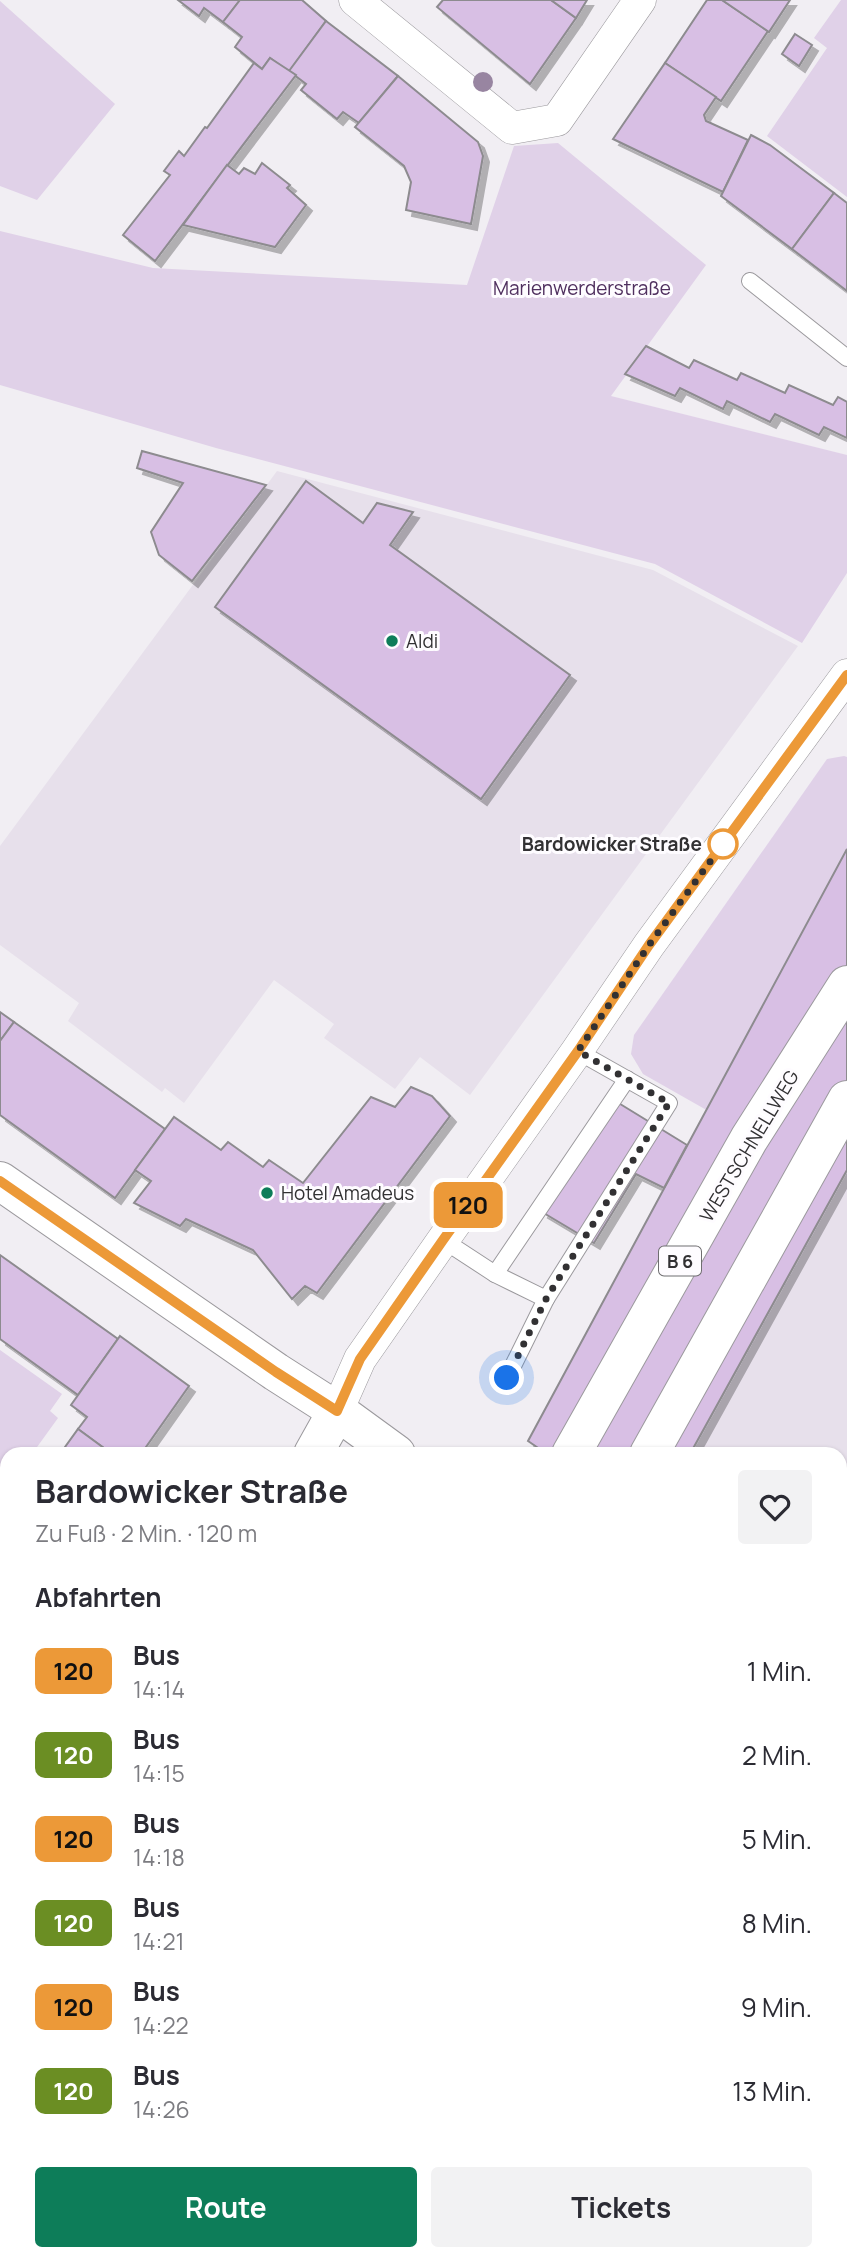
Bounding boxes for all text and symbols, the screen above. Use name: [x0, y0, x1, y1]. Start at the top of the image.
park label: Marienwerderstraße: [493, 275, 671, 301]
place label: Aldi: [406, 628, 438, 654]
marker: Aldi: [384, 633, 400, 649]
marker: Bardowicker Straße: [708, 829, 738, 859]
place label: Bardowicker Straße: [522, 831, 702, 857]
street label: WESTSCHNELLWEG: [693, 1065, 805, 1227]
place label: Hotel Amadeus: [281, 1180, 414, 1206]
line badge: 120: [428, 1182, 508, 1228]
marker: Hotel Amadeus: [259, 1185, 275, 1201]
text: 120: [448, 1188, 488, 1221]
road number: B 6: [659, 1246, 701, 1276]
your location: [489, 1360, 524, 1395]
text: Bardowicker Straße: [35, 1468, 348, 1513]
button: heart: [738, 1470, 812, 1544]
text: Zu Fuß · 2 Min. · 120 m: [35, 1517, 257, 1549]
text: Abfahrten: [35, 1579, 162, 1615]
text: Bus: [133, 1637, 180, 1673]
text: 1 Min.: [747, 1653, 812, 1689]
text: 120: [53, 1654, 94, 1687]
text: 14:14: [133, 1673, 185, 1705]
text: Bus: [133, 1721, 180, 1757]
text: 2 Min.: [742, 1737, 812, 1773]
text: 120: [53, 1738, 94, 1771]
text: 14:15: [133, 1757, 185, 1789]
text: Bus: [133, 1805, 180, 1841]
text: 5 Min.: [742, 1821, 812, 1857]
text: 120: [53, 1822, 94, 1855]
text: 14:18: [133, 1841, 185, 1873]
text: Bus: [133, 1889, 180, 1925]
text: 8 Min.: [742, 1905, 812, 1941]
text: 120: [53, 1906, 94, 1939]
text: 14:21: [133, 1925, 185, 1957]
text: Bus: [133, 1973, 180, 2009]
text: 9 Min.: [741, 1989, 812, 2025]
text: 120: [53, 1990, 94, 2023]
text: 14:22: [133, 2009, 189, 2041]
text: Bus: [133, 2057, 180, 2093]
text: 13 Min.: [732, 2073, 812, 2109]
text: 120: [53, 2074, 94, 2107]
text: 14:26: [133, 2093, 190, 2125]
button: Route: [35, 2167, 417, 2247]
button: Tickets: [431, 2167, 812, 2247]

